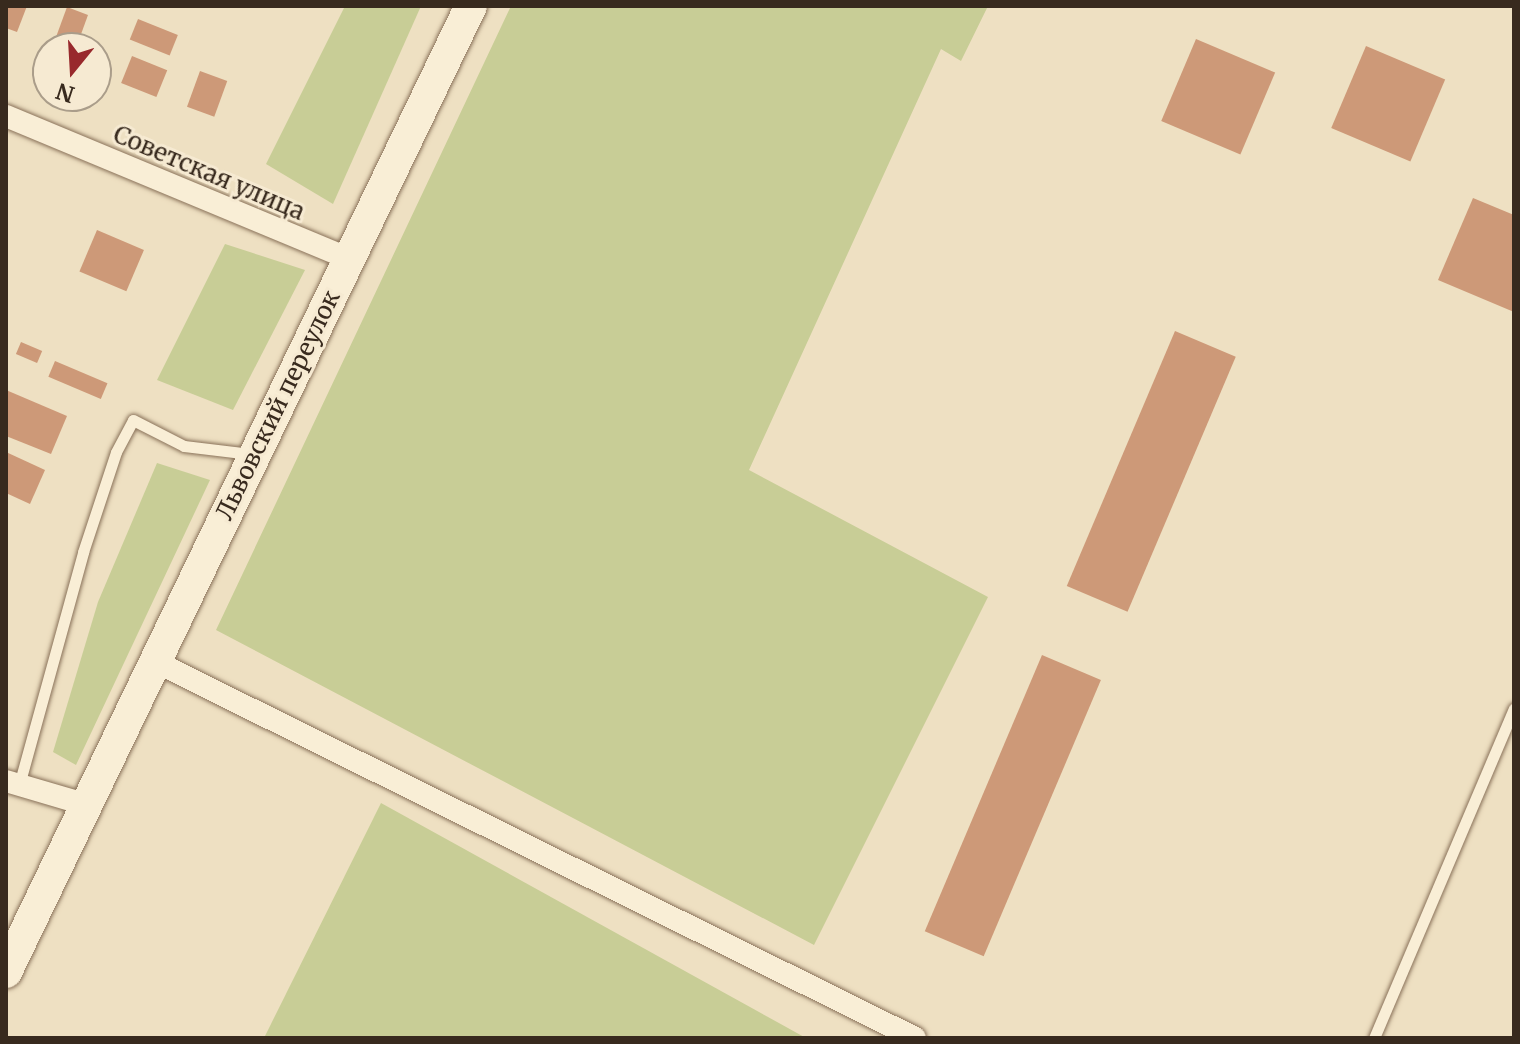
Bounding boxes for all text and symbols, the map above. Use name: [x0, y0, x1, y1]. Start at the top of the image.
north arrow: [32, 32, 112, 112]
text: N: [53, 77, 78, 109]
street label: Советская улица: [109, 120, 309, 226]
street label: Львовский переулок: [210, 286, 346, 524]

